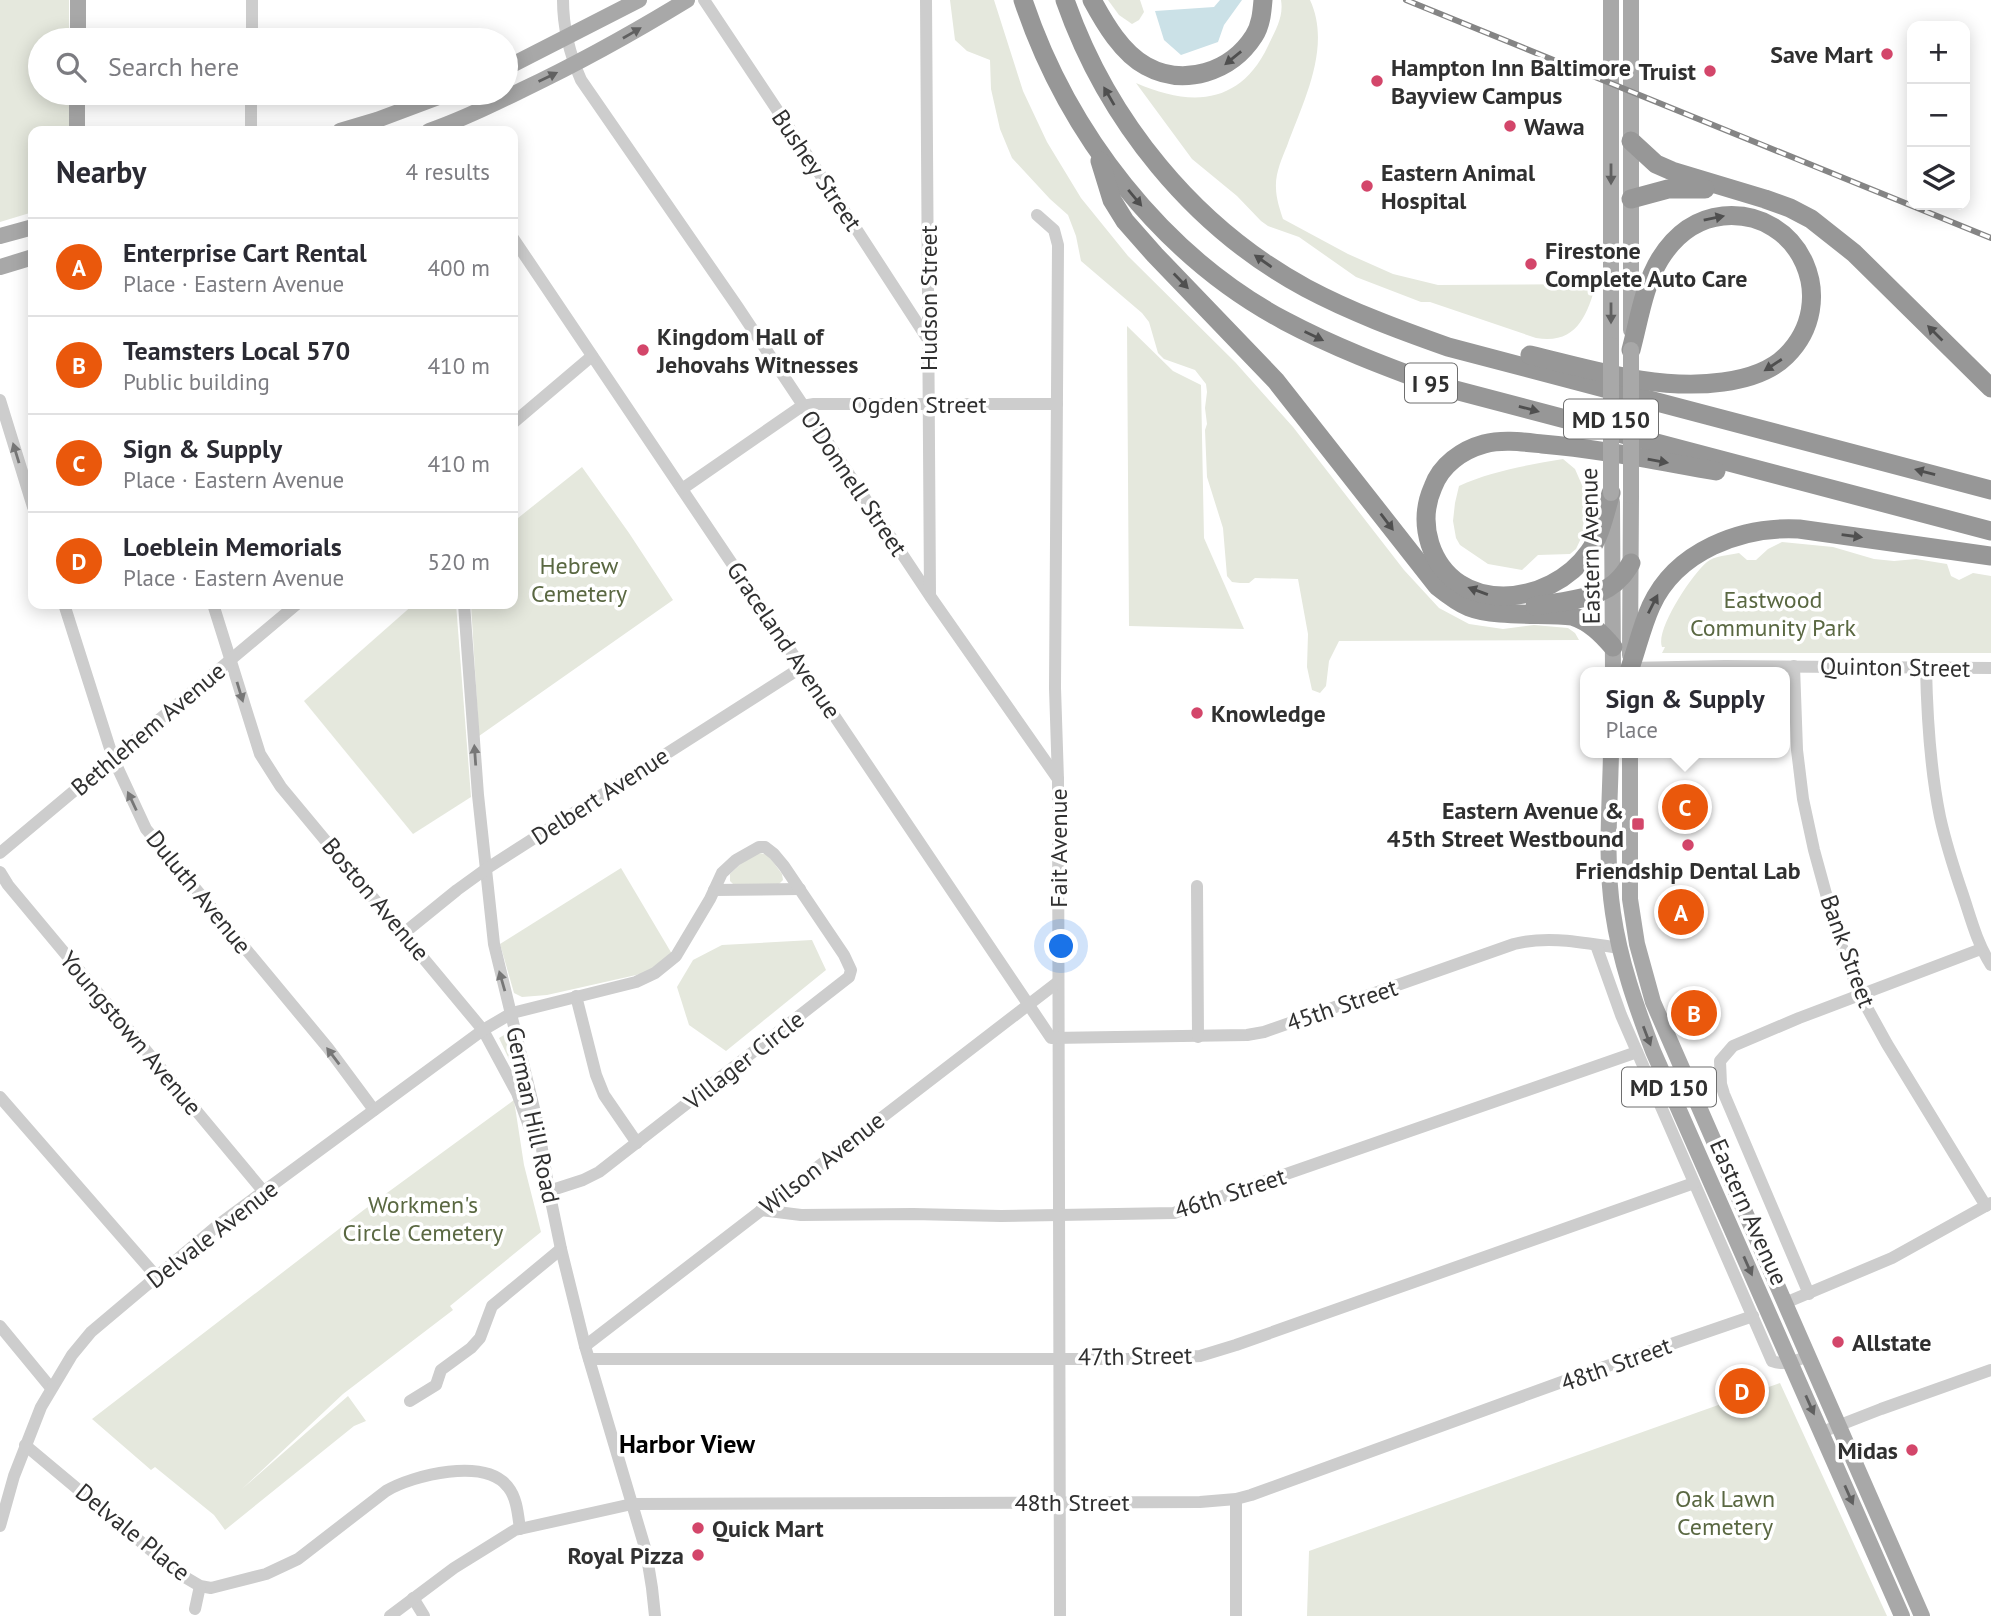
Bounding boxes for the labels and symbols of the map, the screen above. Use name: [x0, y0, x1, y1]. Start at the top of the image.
one-way arrow: [622, 27, 641, 40]
place label: Save Mart: [1770, 39, 1874, 70]
marker: Save Mart: [1879, 46, 1895, 62]
one-way arrow: [1224, 50, 1241, 65]
place label: Hampton Inn Baltimore Bayview Campus: [1391, 52, 1631, 111]
place label: Truist: [1639, 56, 1697, 87]
marker: Truist: [1702, 63, 1718, 79]
one-way arrow: [538, 72, 558, 83]
marker: Hampton Inn Baltimore Bayview Campus: [1369, 73, 1385, 89]
one-way arrow: [1103, 87, 1115, 106]
street label: Bushey Street: [765, 103, 869, 237]
place label: Wawa: [1524, 111, 1585, 142]
marker: Wawa: [1502, 118, 1518, 134]
place label: Eastern Animal Hospital: [1381, 157, 1536, 216]
one-way arrow: [1605, 163, 1617, 185]
marker: Eastern Animal Hospital: [1359, 178, 1375, 194]
one-way arrow: [1127, 189, 1143, 207]
one-way arrow: [1703, 213, 1725, 224]
street label: Hudson Street: [913, 225, 944, 371]
place label: Firestone Complete Auto Care: [1545, 235, 1748, 294]
one-way arrow: [1254, 254, 1272, 268]
marker: Firestone Complete Auto Care: [1523, 256, 1539, 272]
one-way arrow: [1173, 273, 1190, 290]
one-way arrow: [1605, 302, 1617, 324]
place label: Kingdom Hall of Jehovahs Witnesses: [656, 321, 858, 380]
one-way arrow: [1927, 325, 1944, 342]
one-way arrow: [1304, 330, 1324, 341]
marker: Kingdom Hall of Jehovahs Witnesses: [635, 342, 651, 358]
one-way arrow: [1763, 359, 1782, 372]
road number: I 95: [1405, 364, 1457, 402]
street label: Ogden Street: [851, 389, 987, 420]
road number: MD 150: [1564, 400, 1658, 438]
street label: O'Donnell Street: [794, 404, 914, 562]
one-way arrow: [1518, 404, 1540, 415]
one-way arrow: [11, 443, 21, 464]
one-way arrow: [1648, 456, 1670, 467]
one-way arrow: [1914, 466, 1936, 477]
street label: Eastern Avenue: [1573, 467, 1607, 625]
one-way arrow: [1379, 513, 1393, 531]
one-way arrow: [1841, 531, 1863, 542]
park label: Hebrew Cemetery: [531, 550, 627, 609]
street label: Graceland Avenue: [720, 556, 848, 724]
park label: Eastwood Community Park: [1690, 584, 1857, 643]
one-way arrow: [1467, 585, 1488, 596]
one-way arrow: [1648, 594, 1659, 614]
street label: Quinton Street: [1819, 650, 1971, 684]
street label: Bethlehem Avenue: [64, 655, 232, 803]
one-way arrow: [236, 682, 246, 703]
place label: Knowledge: [1211, 698, 1326, 729]
marker: Knowledge: [1189, 705, 1205, 721]
street label: Delbert Avenue: [525, 740, 675, 852]
one-way arrow: [469, 744, 480, 766]
pin: C: [1662, 781, 1708, 833]
street label: Fait Avenue: [1043, 788, 1074, 908]
one-way arrow: [127, 791, 138, 811]
place label: Eastern Avenue & 45th Street Westbound: [1387, 795, 1624, 854]
marker: Eastern Avenue & 45th Street Westbound: [1630, 816, 1646, 832]
street label: Duluth Avenue: [140, 824, 258, 960]
street label: Boston Avenue: [315, 831, 437, 967]
marker: Friendship Dental Lab: [1680, 837, 1696, 853]
place label: Friendship Dental Lab: [1575, 855, 1801, 886]
pin: A: [1658, 886, 1704, 938]
street label: Bank Street: [1813, 890, 1883, 1012]
your location: [1044, 929, 1078, 963]
street label: Youngstown Avenue: [53, 944, 209, 1122]
one-way arrow: [497, 970, 507, 991]
street label: 45th Street: [1283, 972, 1401, 1038]
pin: B: [1671, 987, 1717, 1039]
street label: Villager Circle: [677, 1003, 810, 1117]
street label: German Hill Road: [499, 1024, 567, 1206]
one-way arrow: [1642, 1026, 1653, 1047]
one-way arrow: [326, 1047, 341, 1065]
road number: MD 150: [1622, 1068, 1716, 1106]
street label: Wilson Avenue: [753, 1105, 891, 1221]
street label: Eastern Avenue: [1703, 1134, 1795, 1290]
street label: 46th Street: [1170, 1160, 1290, 1226]
street label: Delvale Avenue: [140, 1173, 284, 1295]
park label: Workmen's Circle Cemetery: [343, 1189, 503, 1248]
one-way arrow: [1742, 1256, 1754, 1276]
place label: Allstate: [1852, 1327, 1932, 1358]
street label: 48th Street: [1557, 1330, 1675, 1398]
marker: Allstate: [1830, 1334, 1846, 1350]
street label: 47th Street: [1077, 1340, 1193, 1372]
pin: D: [1719, 1365, 1765, 1417]
one-way arrow: [1804, 1395, 1816, 1415]
district label: Harbor View: [619, 1427, 755, 1460]
place label: Midas: [1837, 1435, 1898, 1466]
marker: Midas: [1904, 1442, 1920, 1458]
street label: Delvale Place: [69, 1476, 197, 1588]
park label: Oak Lawn Cemetery: [1675, 1483, 1775, 1542]
one-way arrow: [1843, 1485, 1855, 1505]
street label: 48th Street: [1014, 1487, 1130, 1518]
place label: Quick Mart: [712, 1513, 824, 1544]
marker: Quick Mart: [690, 1520, 706, 1536]
place label: Royal Pizza: [568, 1540, 684, 1571]
marker: Royal Pizza: [690, 1547, 706, 1563]

